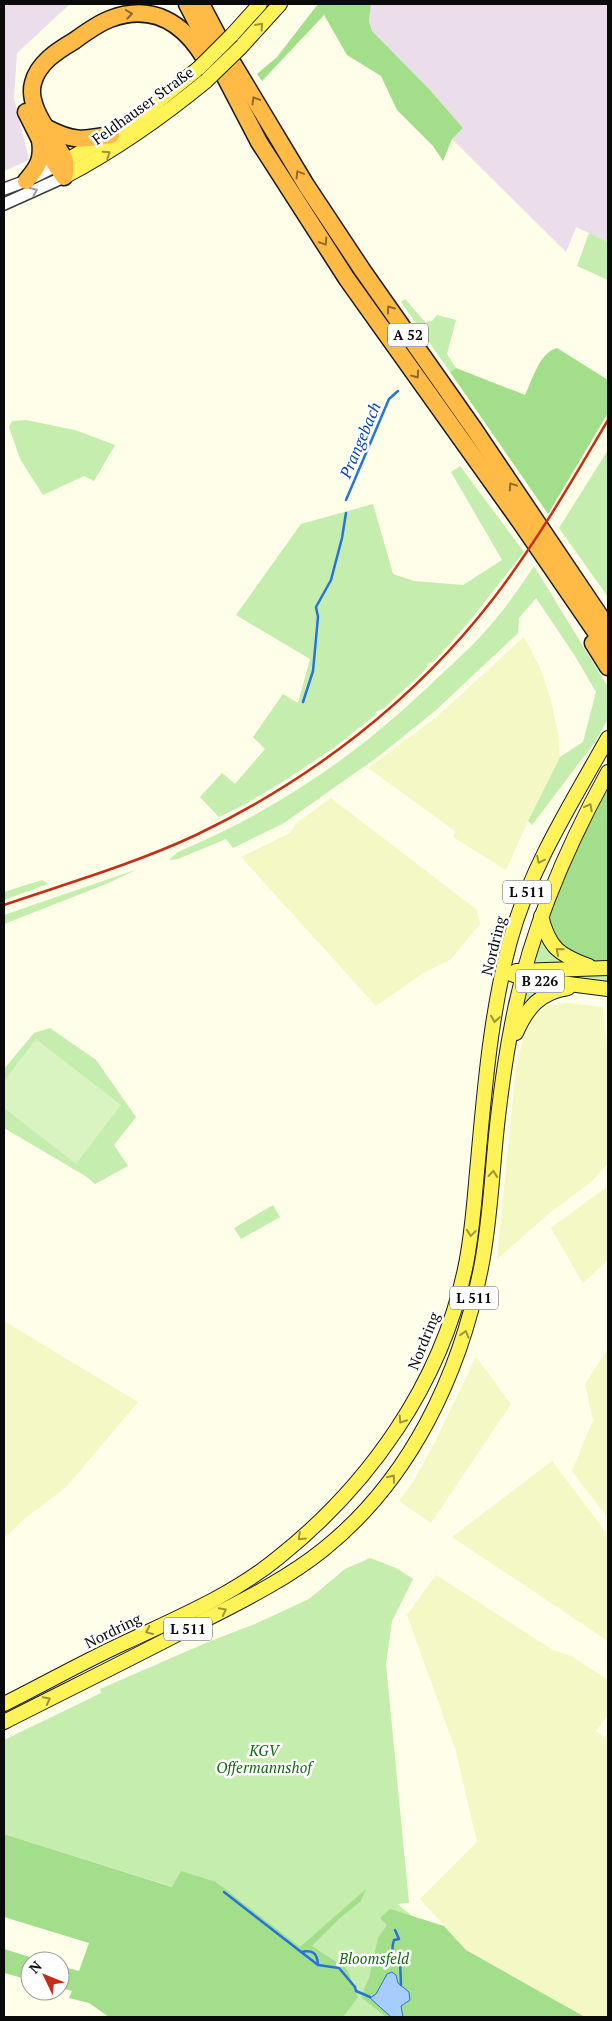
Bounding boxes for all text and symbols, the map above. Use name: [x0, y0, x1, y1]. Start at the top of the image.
one-way arrow: [125, 10, 133, 20]
one-way arrow: [254, 23, 263, 32]
street label: Feldhauser Straße: [88, 62, 197, 149]
one-way arrow: [251, 96, 261, 105]
one-way arrow: [101, 150, 110, 160]
one-way arrow: [296, 170, 306, 179]
one-way arrow: [29, 186, 38, 197]
one-way arrow: [317, 236, 327, 245]
one-way arrow: [387, 306, 395, 315]
road number: A 52: [388, 324, 428, 346]
one-way arrow: [410, 369, 419, 379]
water label: Prangebach: [334, 399, 386, 482]
one-way arrow: [509, 482, 518, 491]
one-way arrow: [583, 803, 593, 812]
one-way arrow: [536, 855, 546, 864]
road number: L 511: [503, 880, 551, 904]
street label: Nordring: [476, 913, 510, 977]
one-way arrow: [556, 948, 565, 956]
road number: B 226: [516, 969, 564, 992]
one-way arrow: [490, 1016, 501, 1024]
one-way arrow: [487, 1170, 498, 1178]
one-way arrow: [466, 1229, 476, 1237]
road number: L 511: [450, 1286, 498, 1310]
street label: Nordring: [402, 1308, 444, 1372]
one-way arrow: [459, 1330, 469, 1338]
one-way arrow: [399, 1414, 408, 1423]
one-way arrow: [386, 1475, 394, 1484]
one-way arrow: [298, 1531, 307, 1540]
street label: Nordring: [81, 1607, 145, 1652]
one-way arrow: [218, 1607, 227, 1617]
road number: L 511: [164, 1618, 212, 1640]
one-way arrow: [145, 1625, 154, 1636]
one-way arrow: [42, 1696, 51, 1706]
park label: KGV Offermannshof: [216, 1740, 314, 1777]
park label: Bloomsfeld: [338, 1948, 410, 1968]
north arrow: [20, 1951, 70, 2001]
text: N: [25, 1956, 46, 1977]

